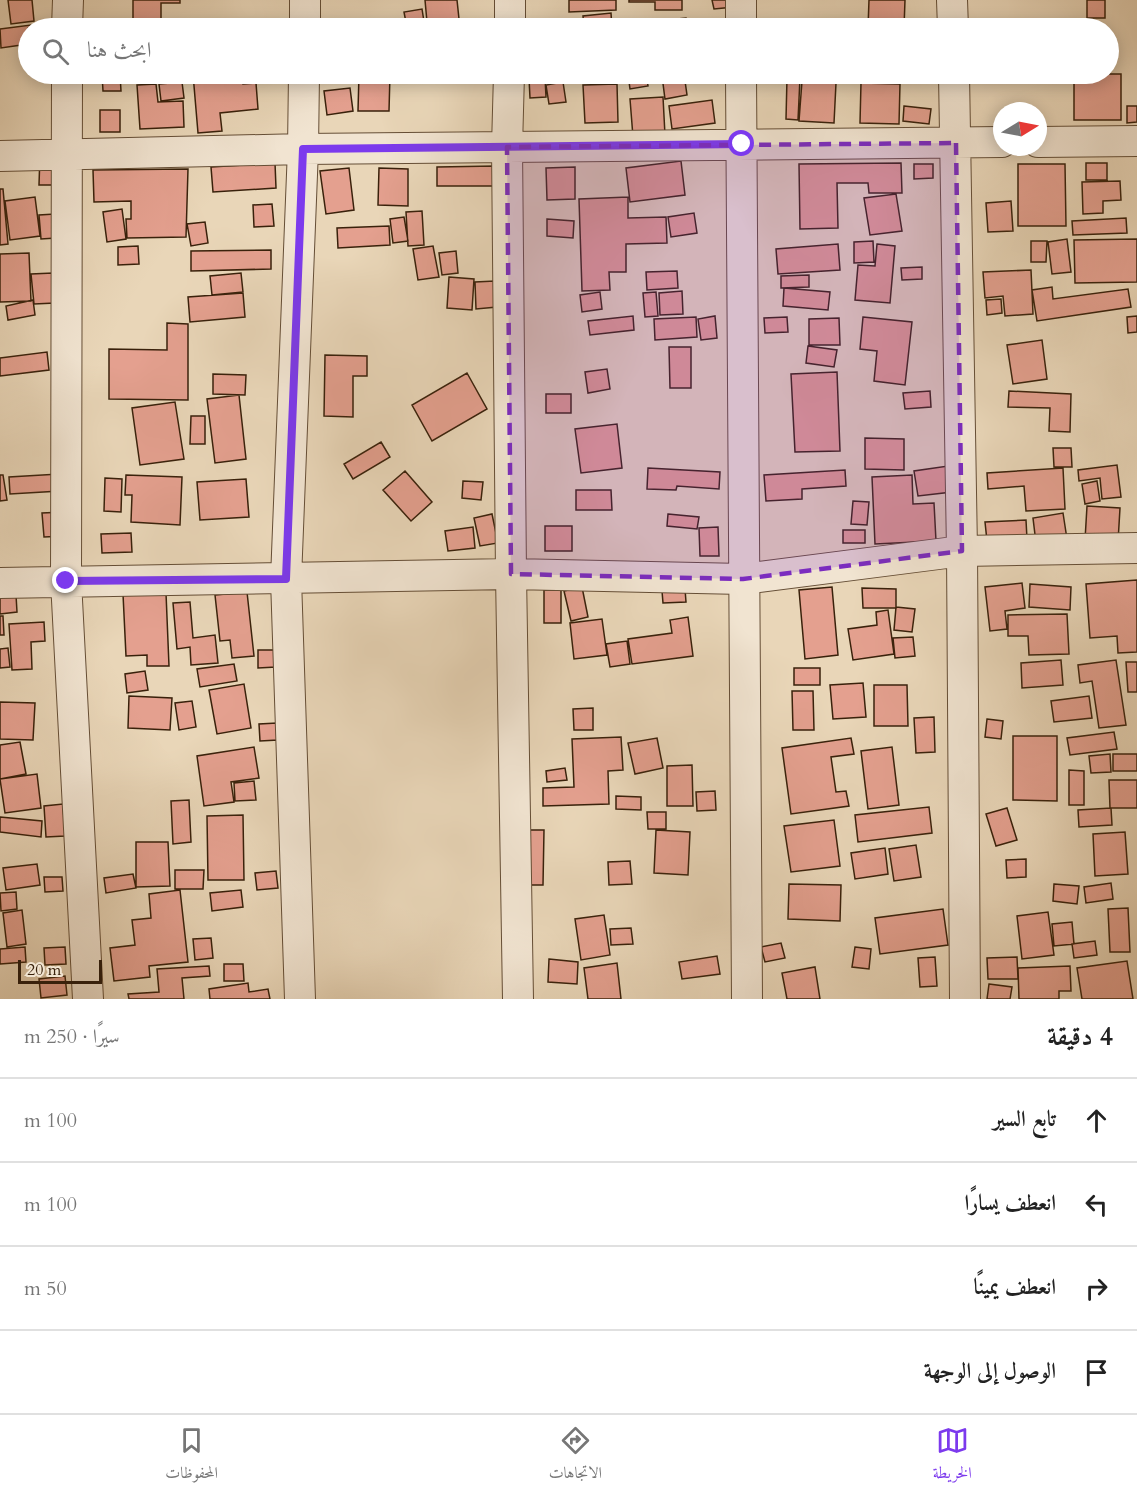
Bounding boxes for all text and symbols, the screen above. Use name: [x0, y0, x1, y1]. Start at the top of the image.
search box: [18, 18, 1119, 84]
icon: search: [39, 35, 72, 68]
text: ابحث هنا: [87, 35, 152, 65]
north arrow: [993, 102, 1047, 156]
route start: [728, 130, 754, 156]
route end: [52, 567, 78, 593]
scale bar: [18, 957, 102, 984]
text: 20 m: [27, 959, 61, 981]
text: 4 دقيقة: [1047, 1019, 1113, 1054]
text: سيرًا · 250 m: [24, 1023, 120, 1050]
text: تابع السير: [993, 1104, 1056, 1134]
icon: ahead: [1080, 1104, 1113, 1137]
text: 100 m: [24, 1107, 77, 1134]
text: انعطف يسارًا: [965, 1188, 1056, 1218]
icon: left: [1080, 1188, 1113, 1221]
text: 100 m: [24, 1191, 77, 1218]
text: انعطف يمينًا: [973, 1272, 1056, 1302]
icon: right: [1080, 1272, 1113, 1305]
text: 50 m: [24, 1275, 67, 1302]
text: الوصول إلى الوجهة: [924, 1356, 1056, 1386]
icon: arrive: [1080, 1356, 1113, 1389]
tab: المحفوظات: [165, 1424, 218, 1488]
tab: الاتجاهات: [549, 1424, 602, 1488]
tab: الخريطة: [933, 1424, 972, 1488]

